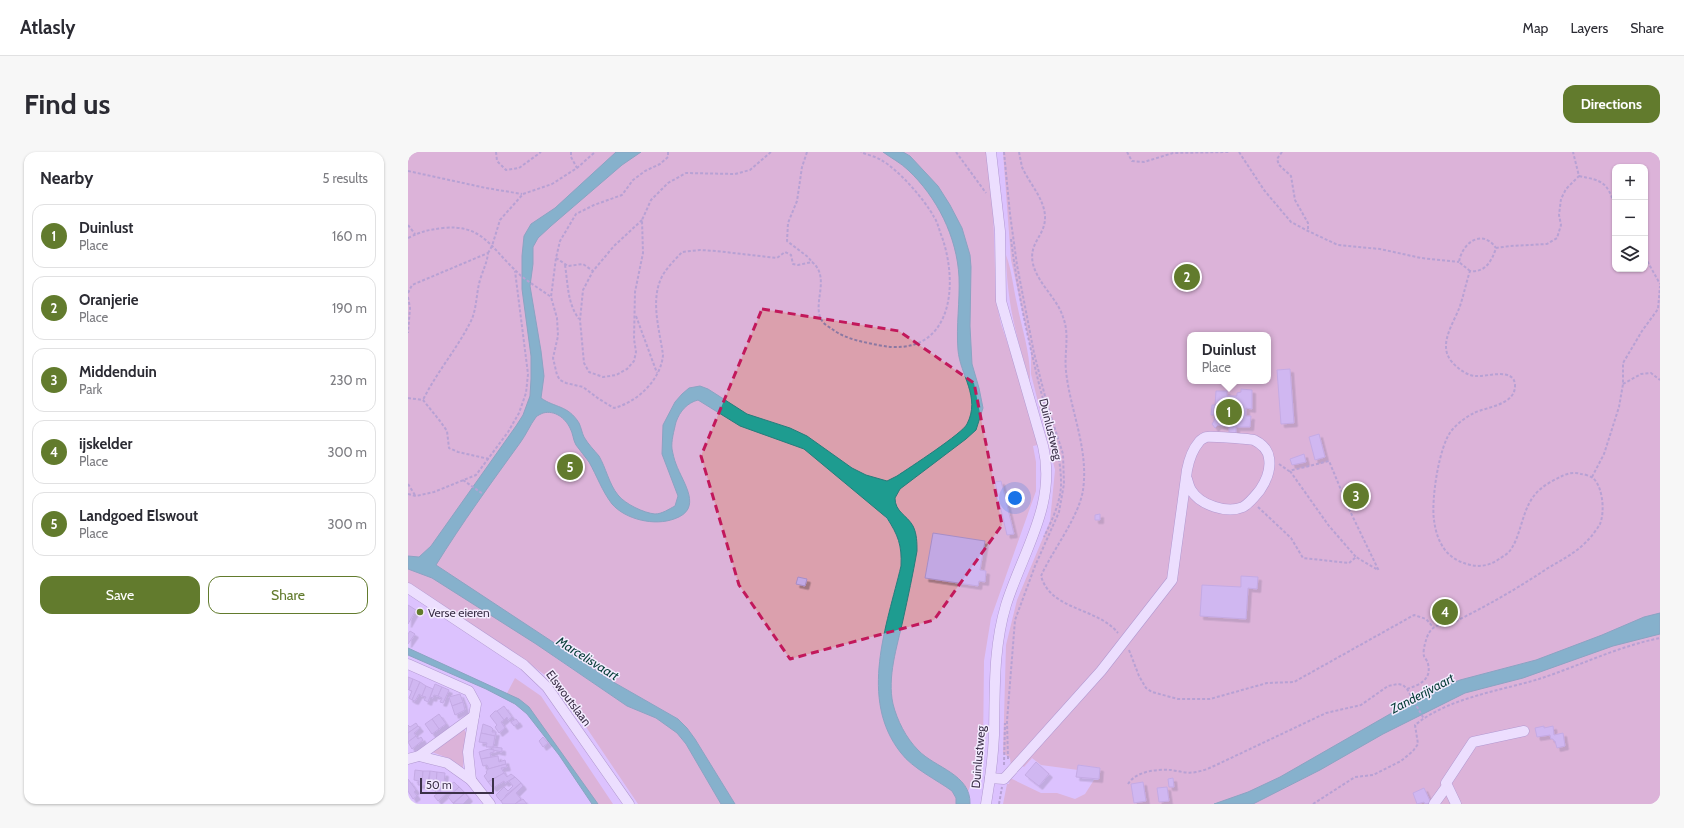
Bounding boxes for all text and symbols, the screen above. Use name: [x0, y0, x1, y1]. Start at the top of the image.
text: Atlasly: [20, 16, 76, 39]
text: Map: [1523, 19, 1548, 37]
text: Layers: [1570, 19, 1608, 37]
text: Share: [1630, 19, 1664, 37]
button: Directions: [1563, 85, 1660, 123]
text: Find us: [24, 87, 110, 121]
map controls: [1612, 164, 1648, 272]
button: +: [1612, 164, 1648, 200]
text: Nearby: [40, 168, 93, 188]
text: 5 results: [322, 170, 368, 186]
button: −: [1612, 200, 1648, 236]
text: Duinlust: [79, 219, 134, 237]
text: 1: [52, 228, 56, 244]
text: 160 m: [332, 228, 367, 244]
button: layers: [1612, 236, 1648, 272]
text: Place: [79, 237, 108, 253]
pin: 2: [1174, 262, 1200, 292]
text: Oranjerie: [79, 291, 139, 309]
text: 2: [51, 300, 57, 316]
text: 190 m: [332, 300, 367, 316]
text: Place: [79, 309, 108, 325]
popup: [1187, 332, 1271, 384]
text: Duinlust: [1202, 341, 1256, 359]
text: Place: [1202, 359, 1231, 375]
text: Middenduin: [79, 363, 157, 381]
text: 3: [50, 372, 58, 388]
text: 230 m: [330, 372, 367, 388]
text: Park: [79, 381, 102, 397]
street label: Duinlustweg: [1036, 397, 1066, 462]
pin: 1: [1216, 397, 1242, 427]
text: ijskelder: [79, 435, 132, 453]
text: 4: [50, 444, 58, 460]
text: 300 m: [327, 444, 367, 460]
pin: 5: [557, 452, 583, 482]
text: Place: [79, 453, 108, 469]
pin: 3: [1343, 481, 1369, 511]
your location: [1005, 488, 1025, 508]
text: Landgoed Elswout: [79, 507, 198, 525]
text: 5: [51, 516, 57, 532]
text: 300 m: [327, 516, 367, 532]
text: Place: [79, 525, 108, 541]
button: Save: [40, 576, 200, 614]
button: Share: [208, 576, 368, 614]
pin: 4: [1432, 597, 1458, 627]
place label: Verse eieren: [428, 605, 490, 620]
marker: Verse eieren: [415, 607, 425, 617]
water label: Marcelisvaart: [553, 632, 623, 684]
street label: Elswoutslaan: [543, 667, 595, 729]
water label: Zanderijvaart: [1386, 669, 1458, 718]
street label: Duinlustweg: [968, 724, 988, 789]
scale bar: [420, 776, 494, 795]
text: 50 m: [426, 778, 452, 792]

